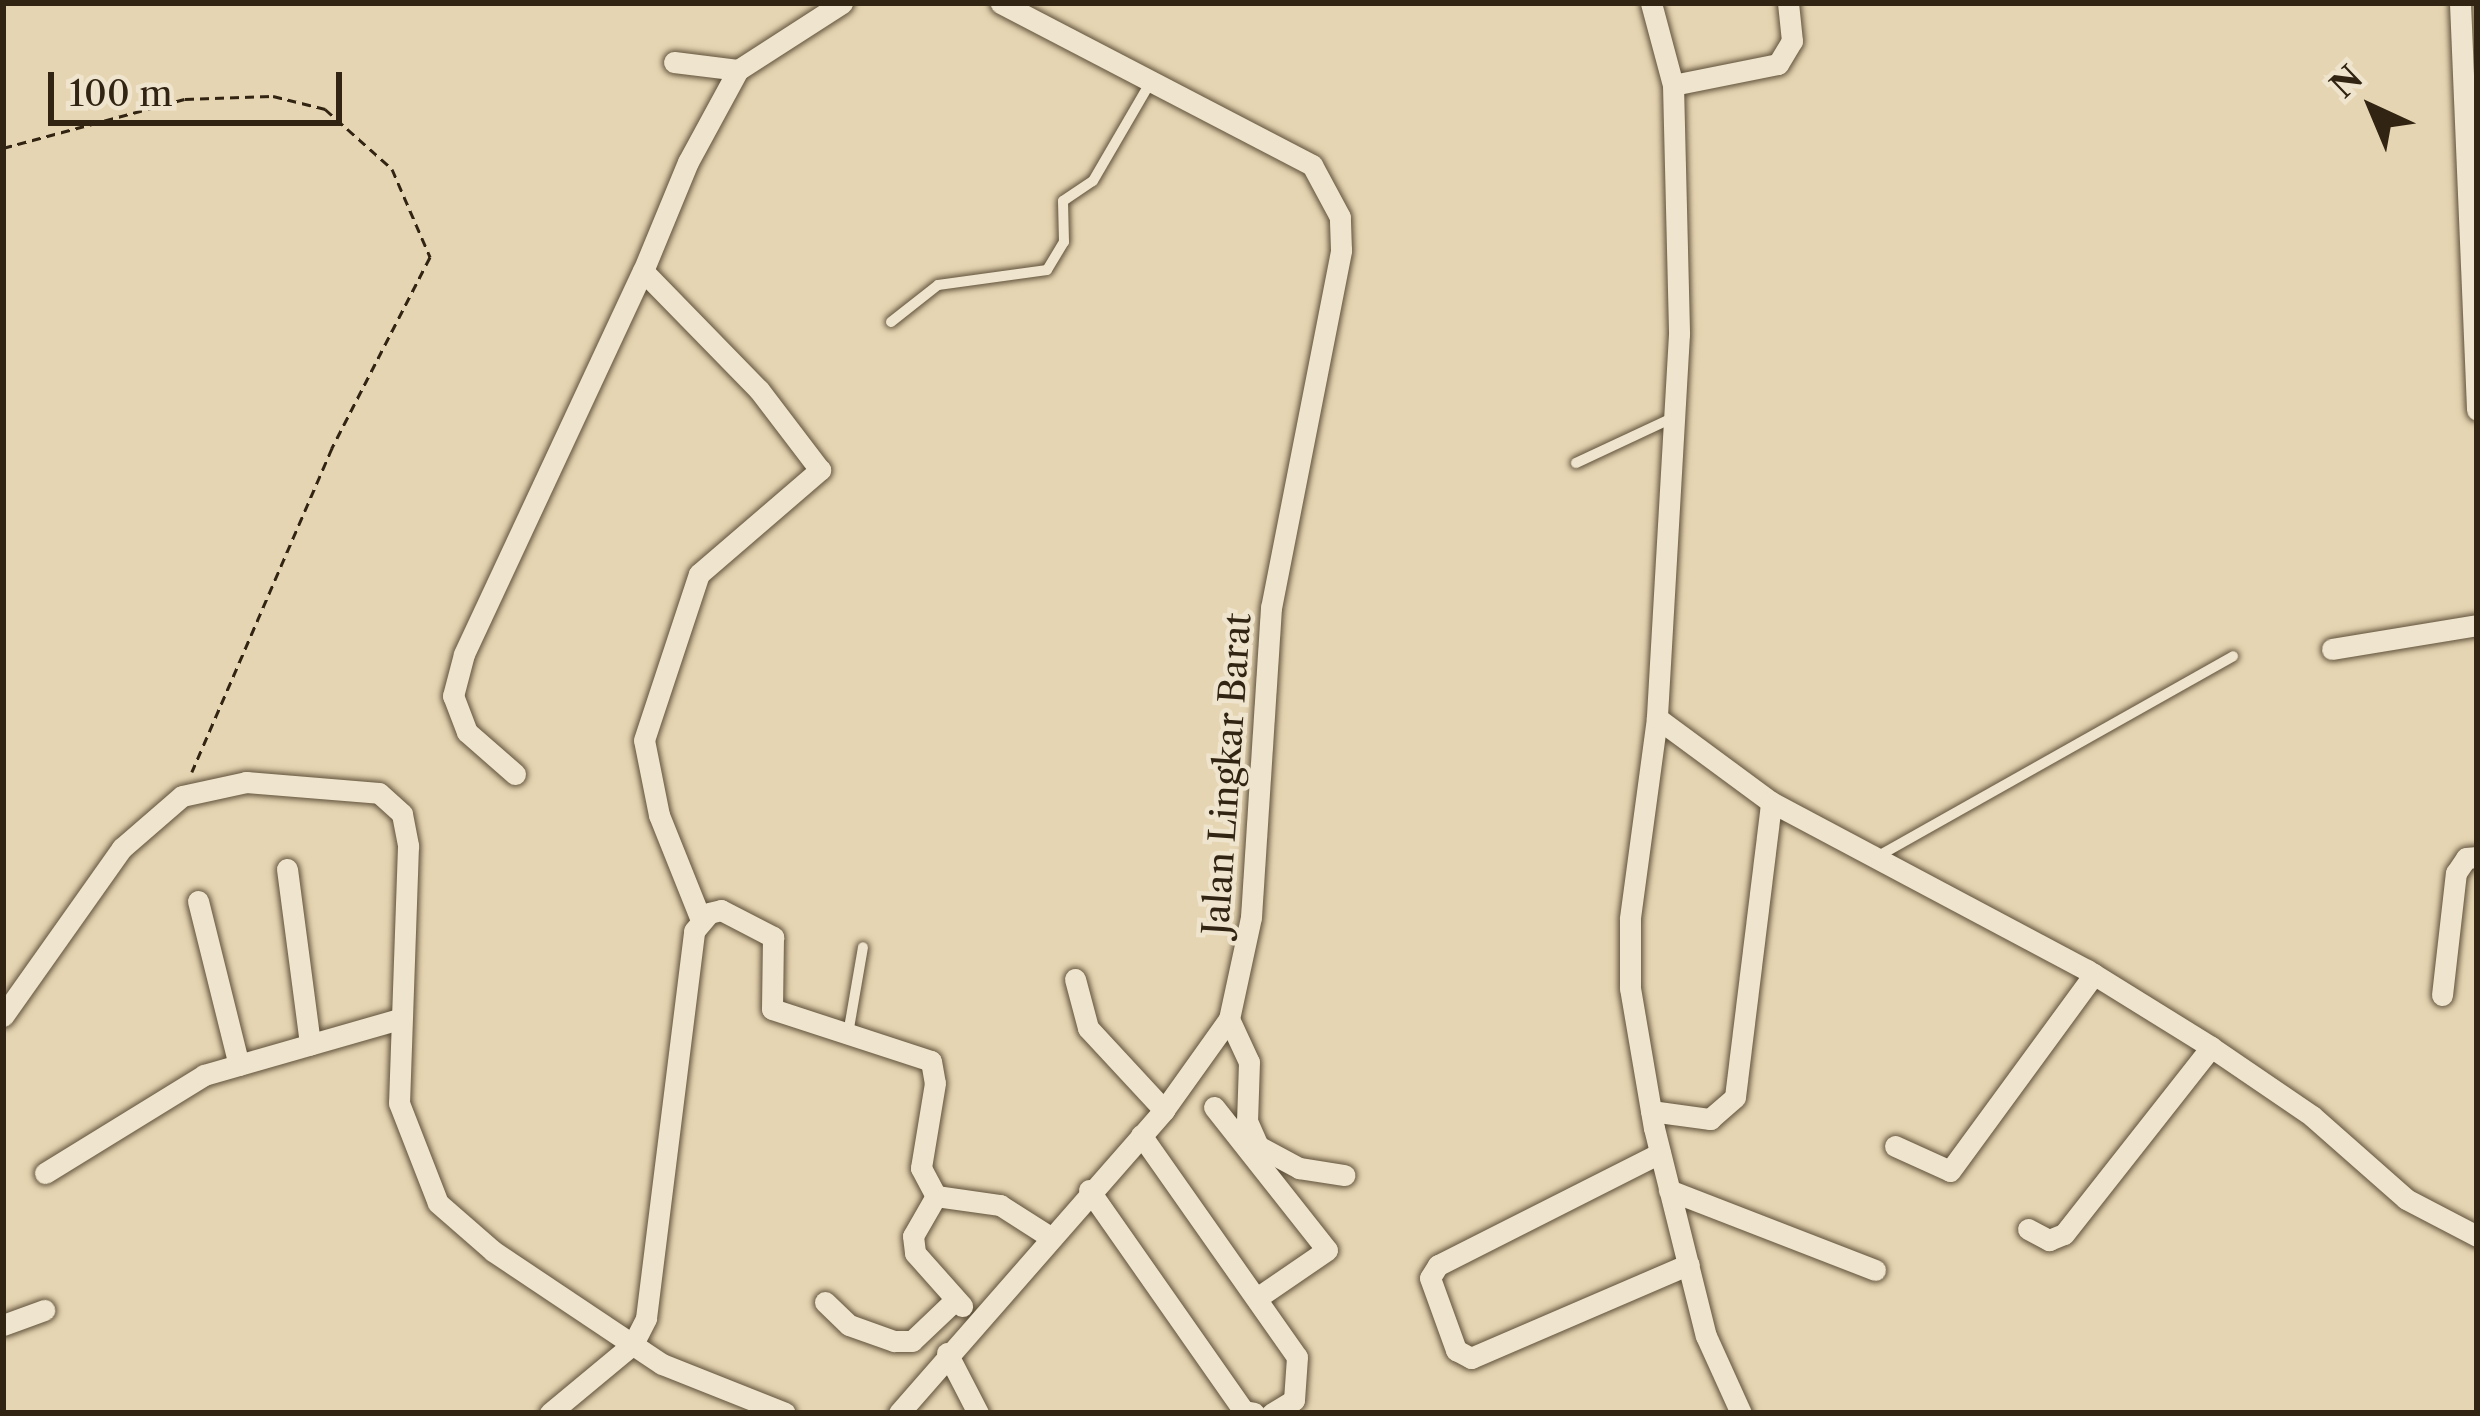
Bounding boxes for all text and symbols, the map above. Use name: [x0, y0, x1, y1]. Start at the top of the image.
scale bar: [54, 48, 348, 122]
north arrow: [2312, 48, 2432, 168]
text: N: [2322, 57, 2371, 106]
text: 100 m: [69, 71, 173, 115]
street label: Jalan Lingkar Barat: [1194, 611, 1260, 937]

